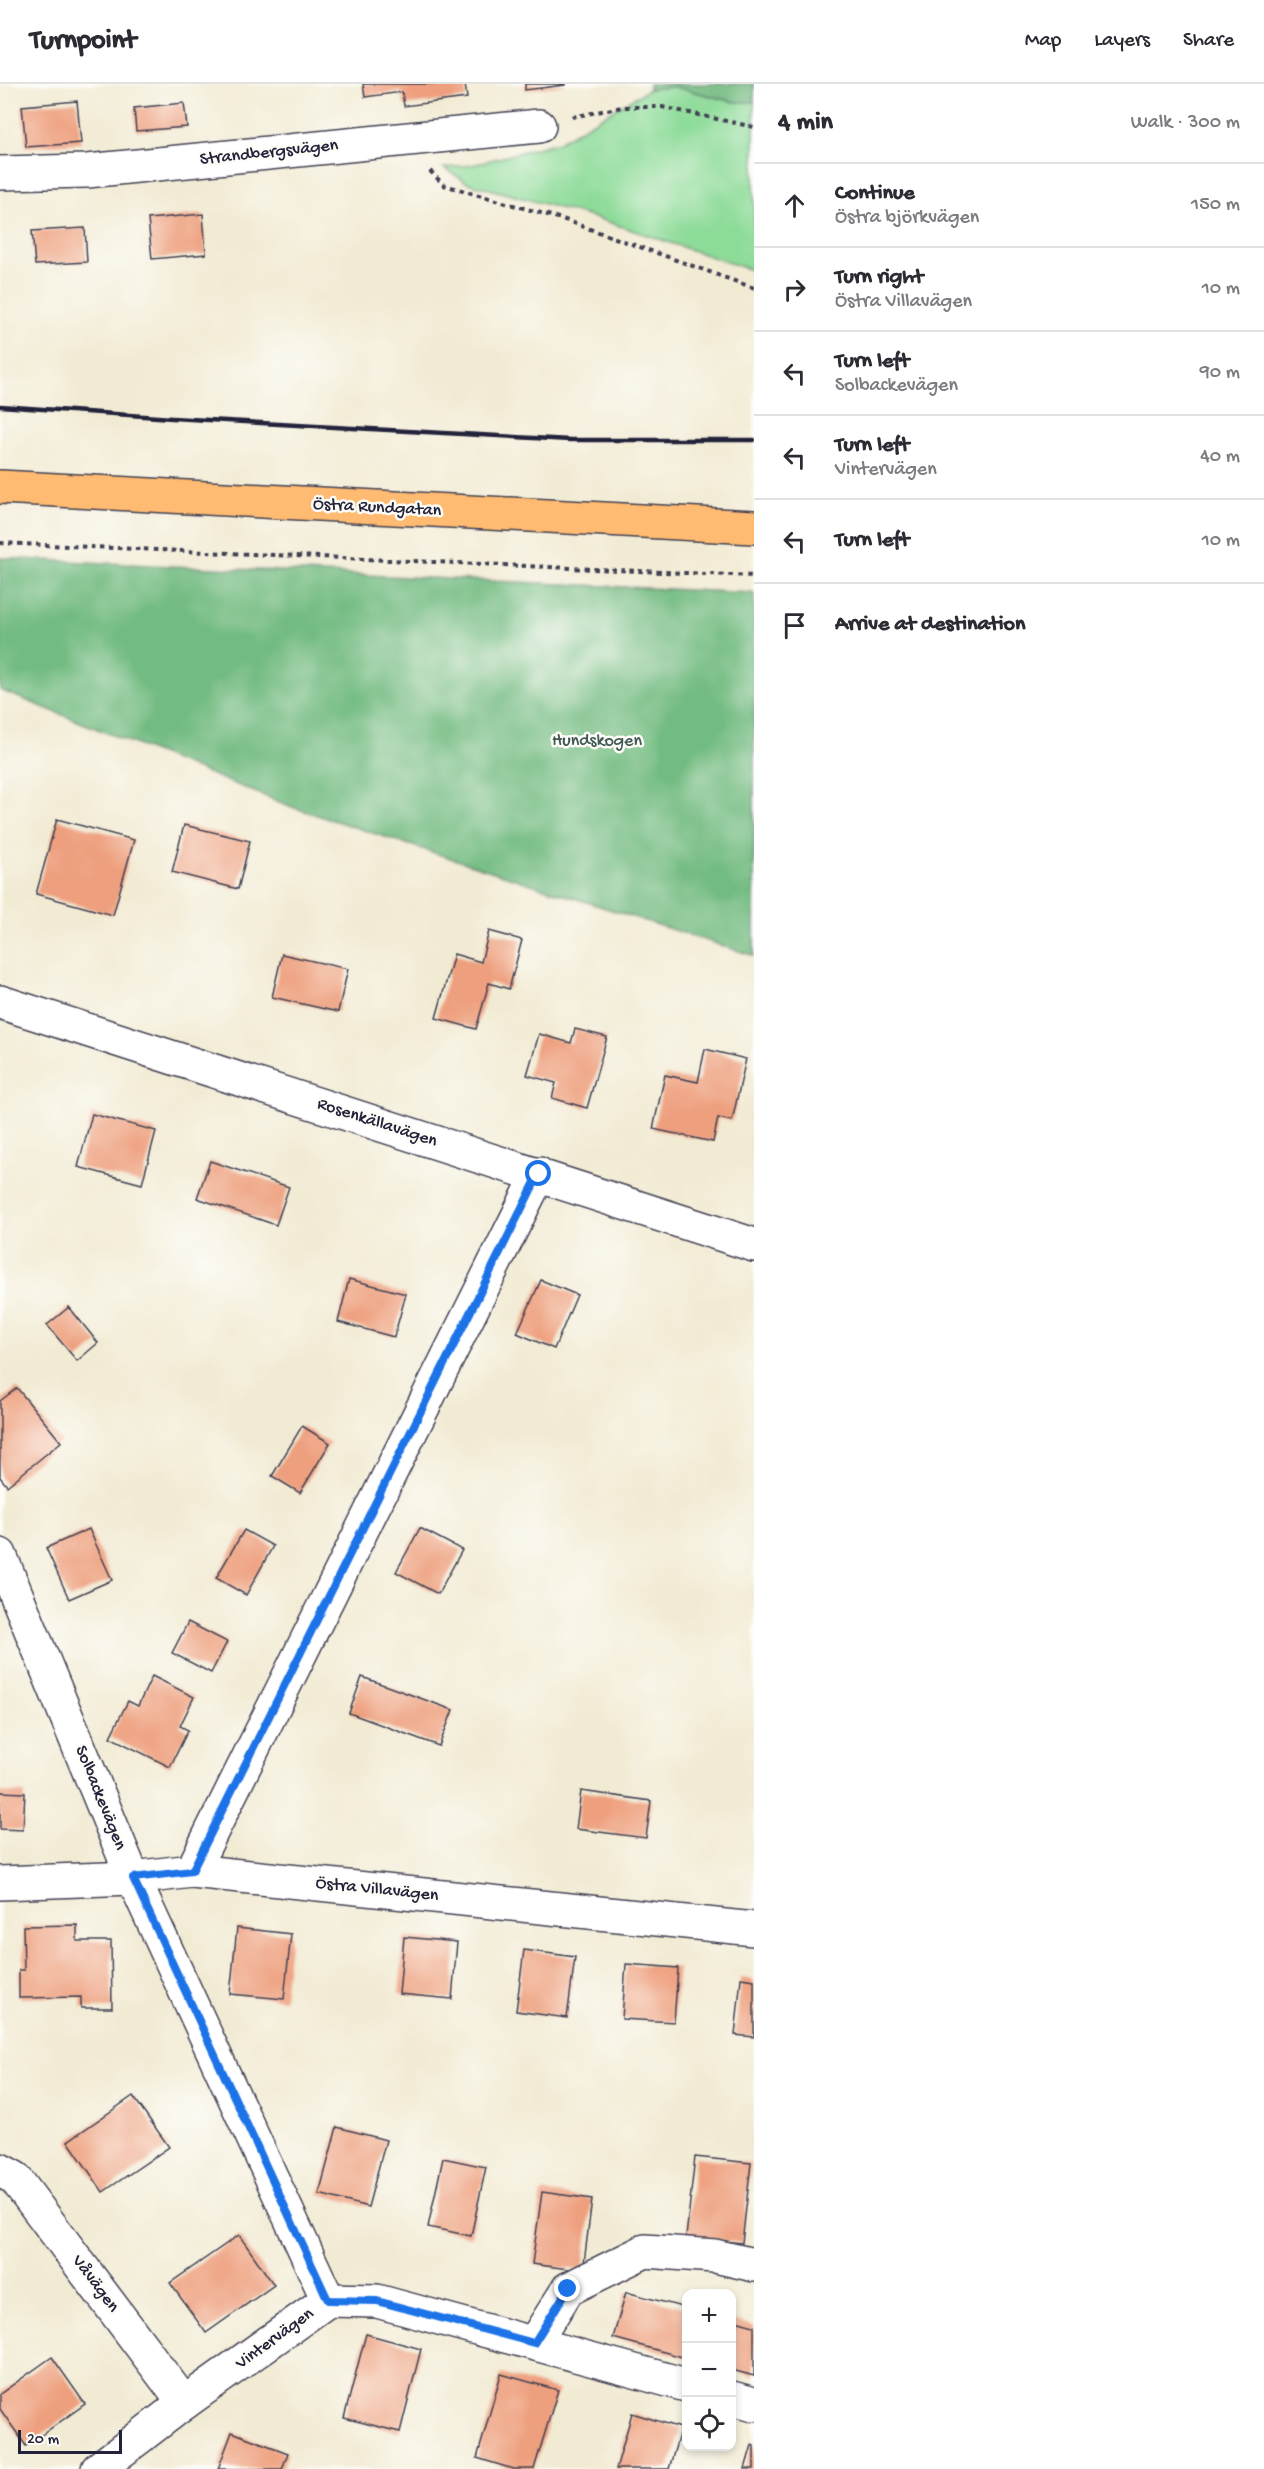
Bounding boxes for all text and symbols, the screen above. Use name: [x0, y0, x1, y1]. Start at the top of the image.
text: Turnpoint: [30, 25, 136, 58]
text: Map: [1025, 29, 1061, 54]
text: Layers: [1094, 29, 1150, 54]
text: Share: [1183, 29, 1234, 54]
text: 4 min: [778, 108, 833, 139]
text: Walk · 300 m: [1131, 112, 1240, 135]
street label: Strandbergsvägen: [199, 135, 340, 171]
text: Continue: [835, 181, 915, 207]
icon: ahead: [778, 189, 811, 222]
text: 150 m: [1191, 194, 1240, 217]
text: Östra björkvägen: [835, 207, 979, 230]
text: Turn right: [835, 265, 923, 291]
icon: right: [778, 273, 811, 306]
text: 10 m: [1202, 278, 1240, 301]
text: Östra Villavägen: [835, 291, 972, 314]
text: Turn left: [835, 349, 909, 375]
icon: left: [778, 357, 811, 390]
text: 90 m: [1200, 362, 1240, 385]
text: Solbackevägen: [835, 375, 958, 398]
text: Turn left: [835, 433, 909, 459]
icon: left: [778, 441, 811, 474]
text: 40 m: [1200, 446, 1240, 469]
text: Vintervägen: [835, 459, 937, 482]
street label: Östra Rundgatan: [312, 494, 442, 522]
icon: left: [778, 525, 811, 558]
text: Turn left: [835, 528, 909, 554]
text: 10 m: [1202, 530, 1240, 553]
icon: arrive: [778, 609, 811, 642]
text: Arrive at destination: [835, 612, 1025, 638]
park label: Hundskogen: [552, 731, 642, 752]
street label: Rosenkällavägen: [314, 1094, 440, 1152]
route start: [525, 1160, 551, 1186]
street label: Solbackevägen: [70, 1743, 131, 1854]
street label: Östra Villavägen: [315, 1873, 440, 1907]
street label: Våvägen: [66, 2251, 124, 2317]
route end: [554, 2275, 580, 2301]
map controls: [682, 2289, 736, 2451]
button: +: [682, 2289, 736, 2343]
street label: Vintervägen: [231, 2303, 319, 2375]
button: −: [682, 2343, 736, 2397]
button: locate: [682, 2397, 736, 2451]
scale bar: [18, 2427, 122, 2454]
text: 20 m: [27, 2431, 59, 2450]

